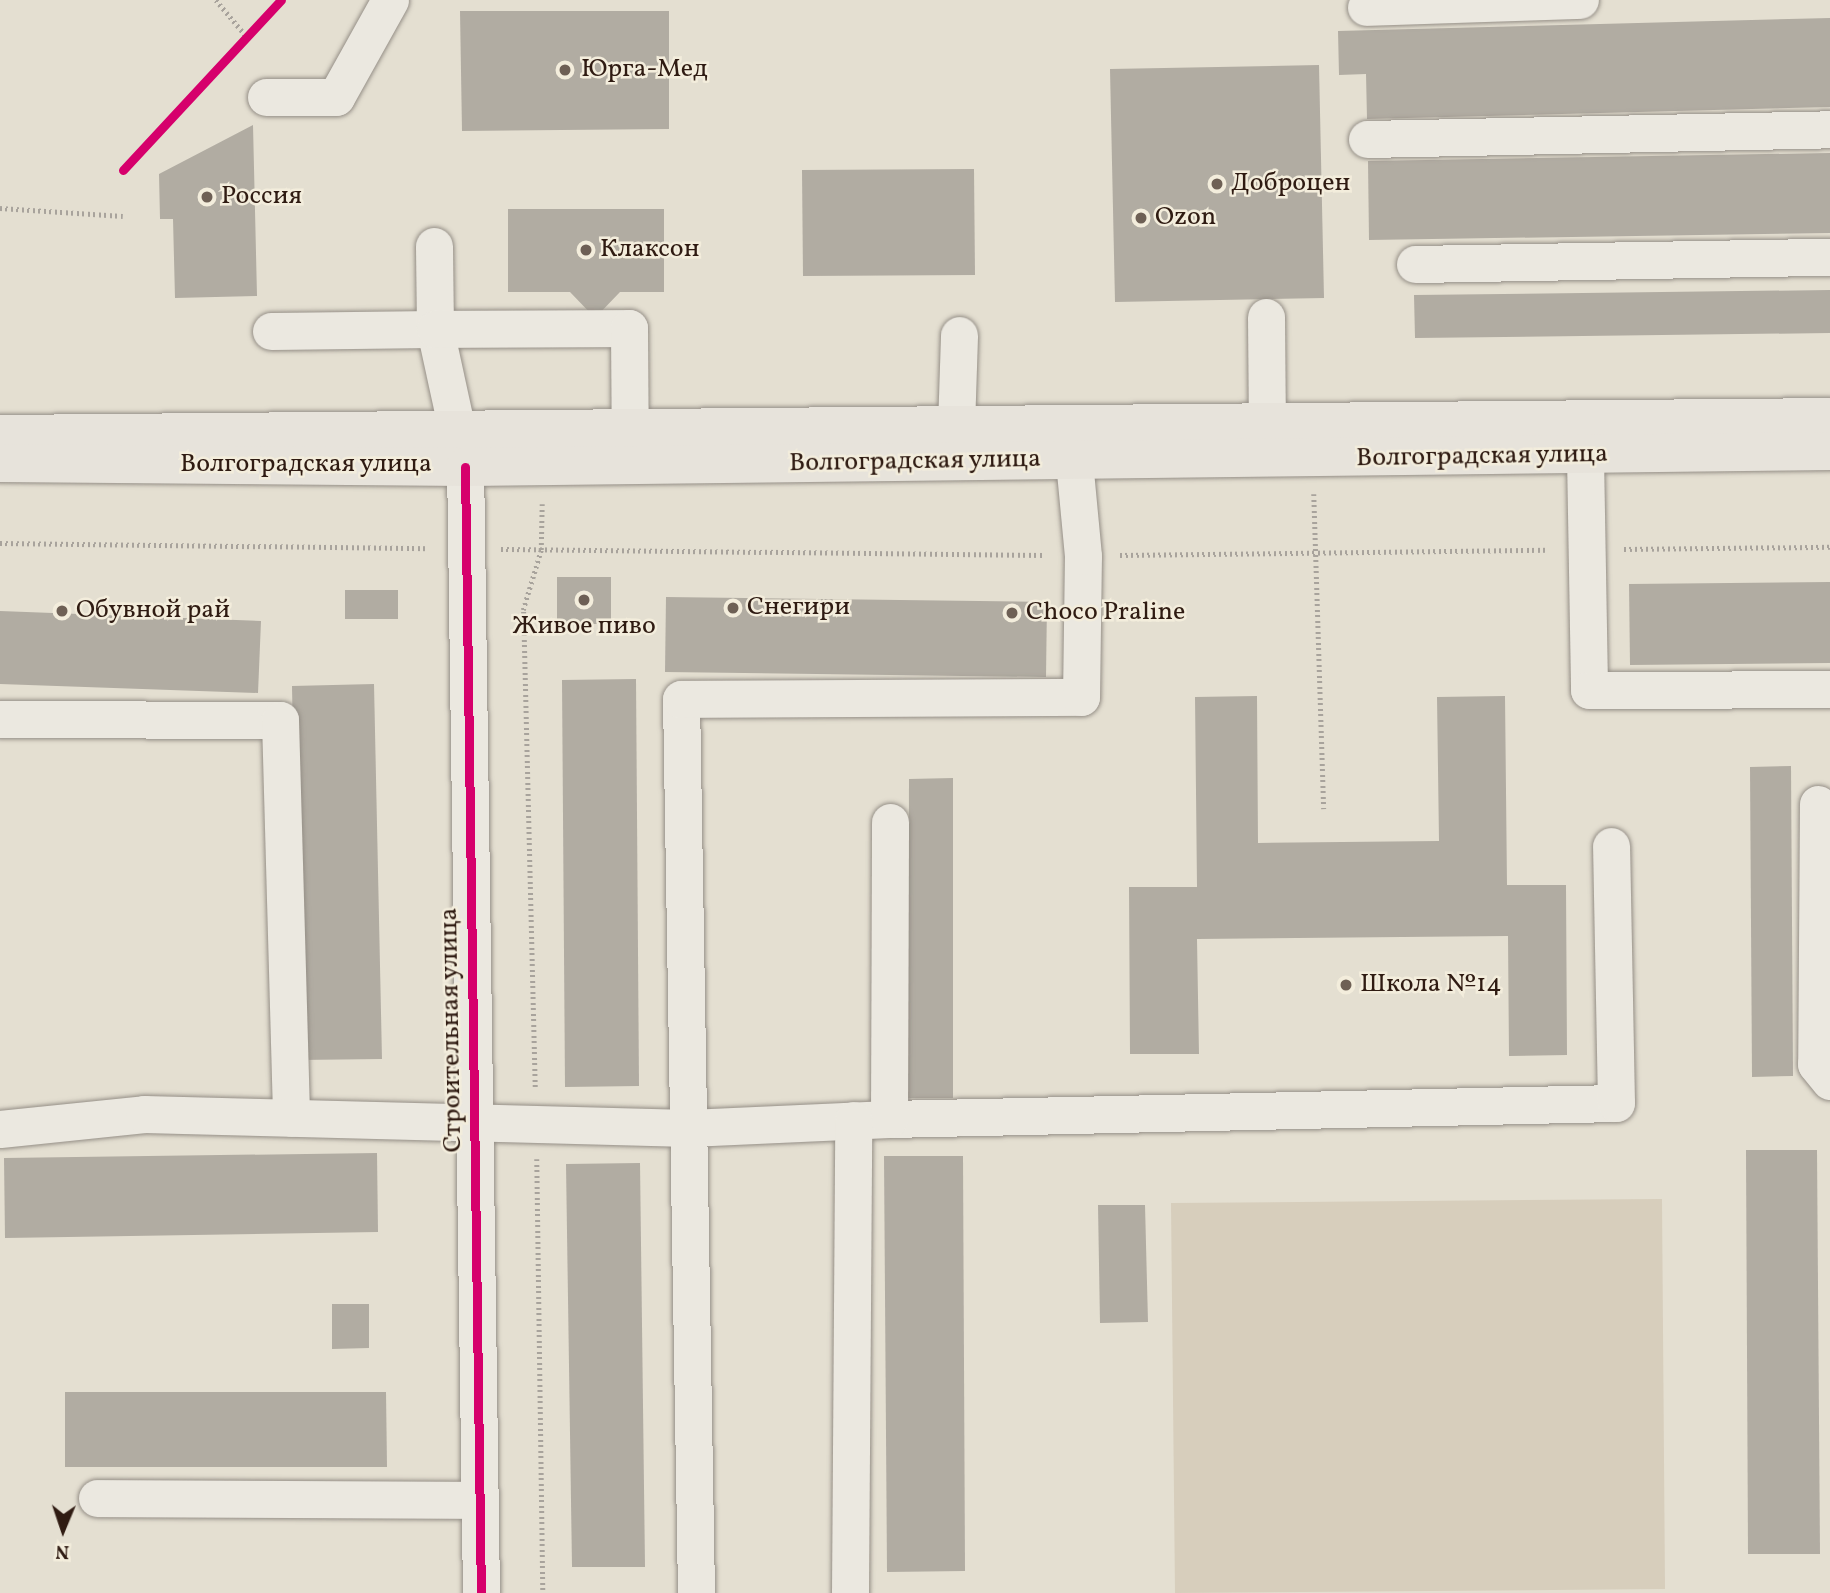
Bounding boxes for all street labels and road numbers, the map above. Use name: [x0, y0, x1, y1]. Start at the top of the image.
street label: Волгоградская улица: [1355, 439, 1609, 475]
street label: Волгоградская улица: [788, 444, 1042, 480]
street label: Волгоградская улица: [180, 449, 432, 481]
street label: Строительная улица: [434, 907, 470, 1153]

